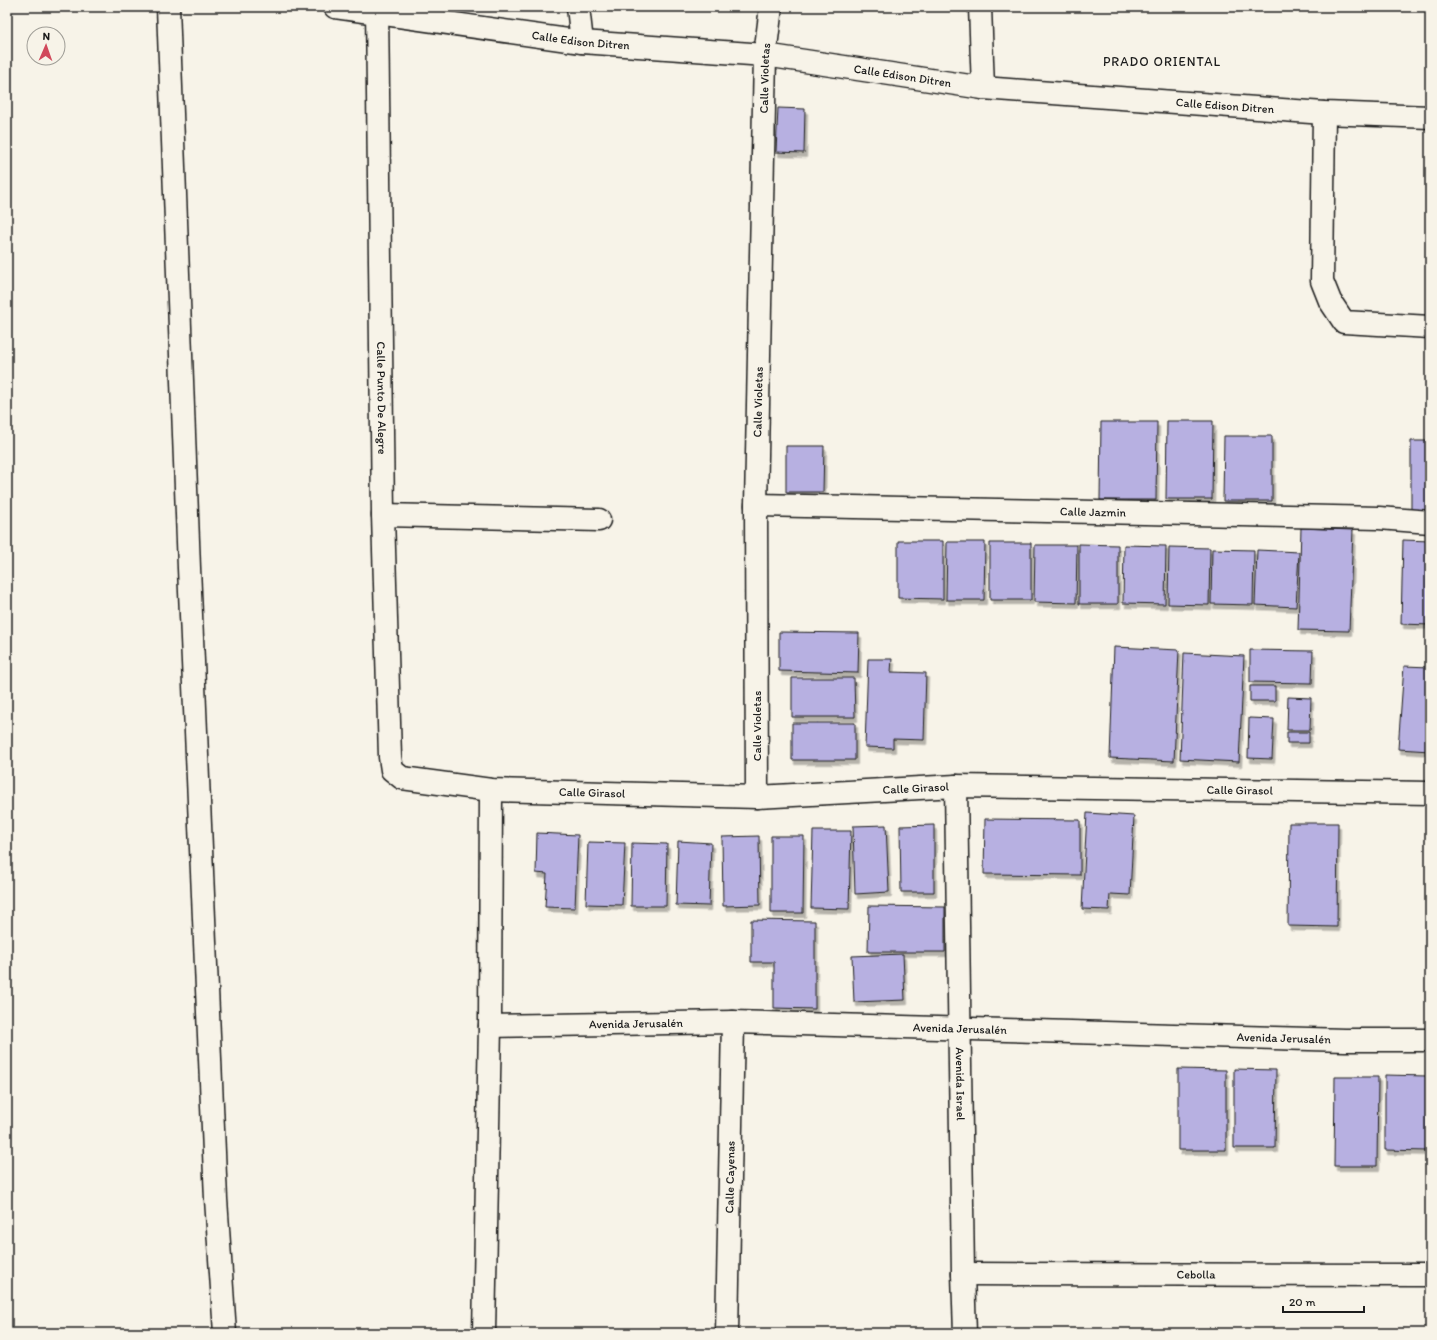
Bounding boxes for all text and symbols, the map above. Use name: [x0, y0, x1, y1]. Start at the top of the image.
north arrow: [26, 26, 66, 66]
street label: Calle Edison Ditren: [531, 28, 631, 52]
text: N: [42, 30, 50, 43]
street label: Calle Violetas: [757, 42, 773, 114]
district label: PRADO ORIENTAL: [1103, 54, 1221, 69]
street label: Calle Edison Ditren: [853, 62, 953, 90]
street label: Calle Edison Ditren: [1175, 95, 1275, 116]
street label: Calle Punto De Alegre: [374, 342, 389, 455]
street label: Calle Violetas: [750, 367, 766, 438]
street label: Calle Jazmin: [1060, 504, 1127, 520]
street label: Calle Violetas: [750, 691, 764, 761]
street label: Calle Girasol: [882, 779, 950, 797]
street label: Calle Girasol: [1206, 783, 1274, 798]
street label: Calle Girasol: [559, 785, 626, 801]
street label: Avenida Jerusalén: [589, 1016, 683, 1031]
street label: Avenida Jerusalén: [913, 1020, 1007, 1037]
street label: Avenida Jerusalén: [1236, 1030, 1331, 1047]
street label: Avenida Israel: [953, 1047, 968, 1121]
street label: Calle Cayenas: [722, 1141, 738, 1213]
street label: Cebolla: [1177, 1267, 1216, 1282]
scale bar: [1283, 1288, 1364, 1314]
text: 20 m: [1289, 1295, 1316, 1309]

